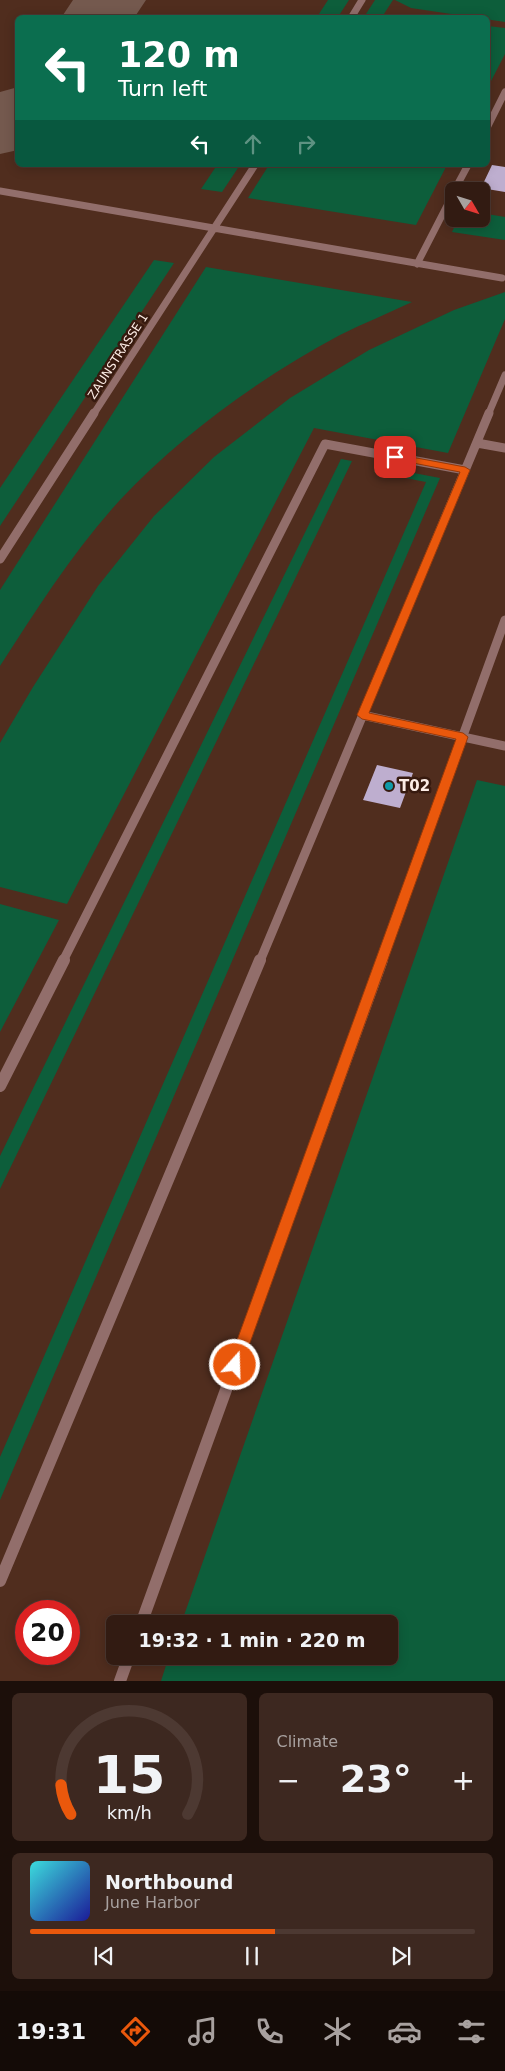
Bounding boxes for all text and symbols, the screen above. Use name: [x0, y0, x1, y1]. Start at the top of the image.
icon: left: [35, 35, 100, 100]
text: 120 m: [118, 35, 240, 75]
text: Turn left: [118, 76, 207, 101]
icon: left: [186, 130, 214, 158]
icon: ahead: [239, 130, 267, 158]
icon: right: [292, 130, 320, 158]
north arrow: [445, 182, 490, 228]
map controls: [445, 182, 490, 227]
street label: ZAUNSTRASSE 1: [85, 310, 151, 402]
pin: [374, 436, 416, 478]
icon: arrive: [381, 443, 409, 471]
place label: T02: [399, 777, 430, 795]
marker: T02: [383, 780, 395, 792]
position arrow: [208, 1338, 260, 1390]
speed limit sign: 20: [15, 1600, 80, 1665]
text: 19:32 · 1 min · 220 m: [138, 1629, 366, 1651]
text: Climate: [277, 1732, 338, 1751]
text: 15: [93, 1745, 165, 1805]
text: 23°: [340, 1757, 412, 1801]
text: −: [277, 1764, 300, 1797]
text: +: [452, 1764, 475, 1797]
text: km/h: [107, 1802, 152, 1823]
text: Northbound: [105, 1871, 233, 1893]
text: June Harbor: [105, 1893, 200, 1912]
icon: previous: [90, 1942, 118, 1970]
icon: pause: [238, 1942, 266, 1970]
icon: next: [387, 1942, 415, 1970]
icon: directions: [118, 2014, 153, 2049]
icon: music: [185, 2014, 220, 2049]
icon: phone: [252, 2014, 287, 2049]
icon: climate: [320, 2014, 355, 2049]
icon: car: [387, 2014, 422, 2049]
icon: filters: [454, 2014, 489, 2049]
text: 19:31: [16, 2019, 86, 2044]

